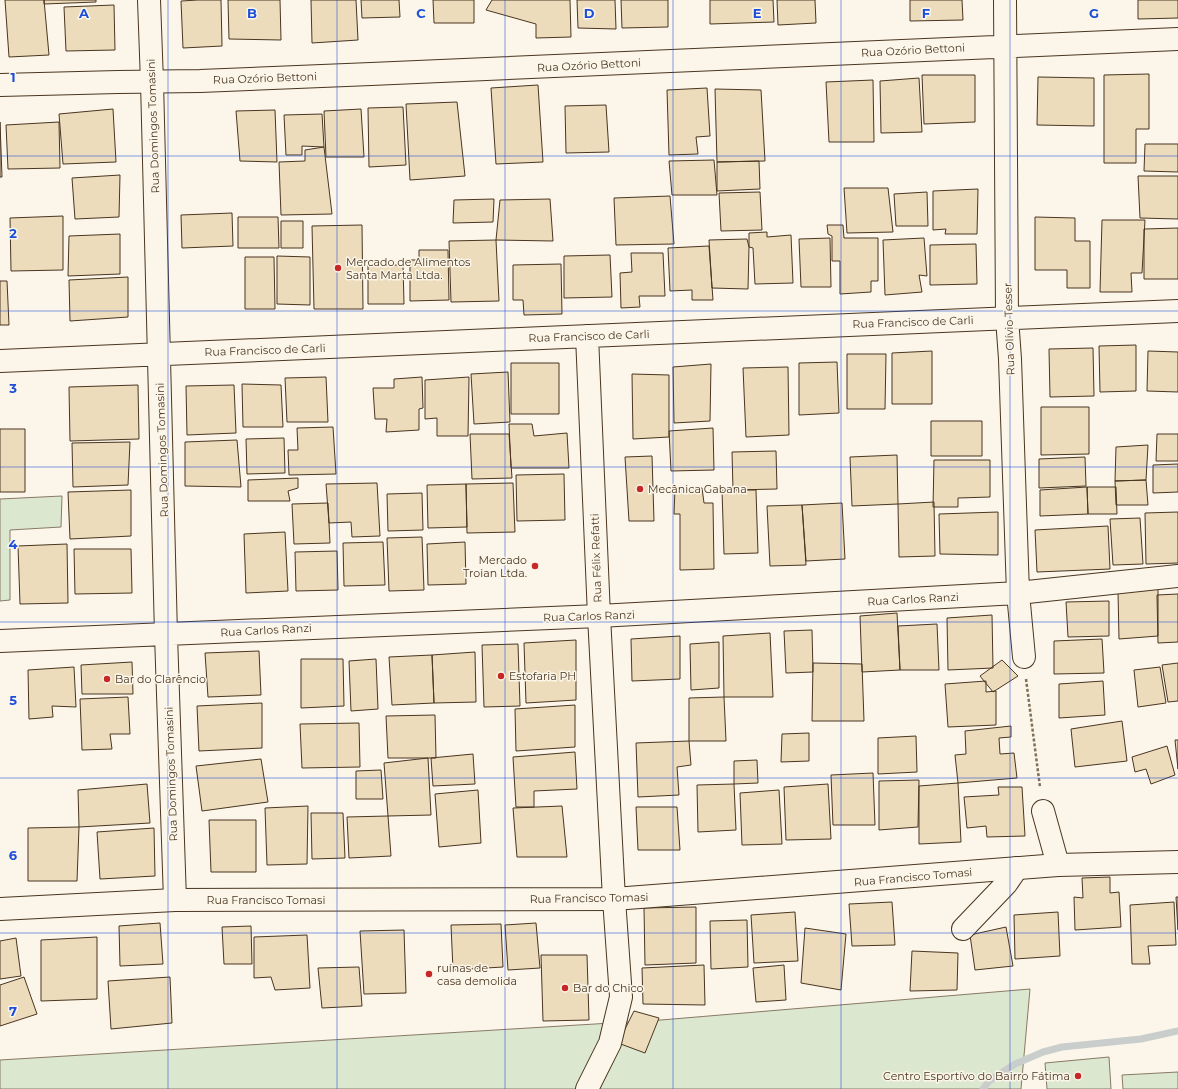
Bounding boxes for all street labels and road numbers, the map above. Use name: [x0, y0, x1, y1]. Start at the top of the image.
street label: Rua Ozório Bettoni: [861, 40, 965, 60]
street label: Rua Ozório Bettoni: [537, 55, 641, 75]
street label: Rua Domingos Tomasini: [144, 58, 162, 194]
street label: Rua Ozório Bettoni: [213, 69, 317, 87]
street label: Rua Olívio Tesser: [1000, 282, 1018, 376]
street label: Rua Francisco de Carli: [852, 313, 974, 331]
street label: Rua Francisco de Carli: [528, 327, 650, 345]
street label: Rua Francisco de Carli: [204, 341, 326, 359]
street label: Rua Domingos Tomasini: [153, 382, 171, 518]
street label: Rua Félix Refatti: [587, 513, 605, 603]
street label: Rua Carlos Ranzi: [867, 590, 959, 608]
street label: Rua Carlos Ranzi: [543, 607, 635, 625]
street label: Rua Carlos Ranzi: [220, 621, 312, 639]
street label: Rua Domingos Tomasini: [162, 706, 180, 842]
street label: Rua Francisco Tomasi: [853, 865, 973, 889]
street label: Rua Francisco Tomasi: [529, 890, 649, 906]
street label: Rua Francisco Tomasi: [207, 893, 325, 907]

